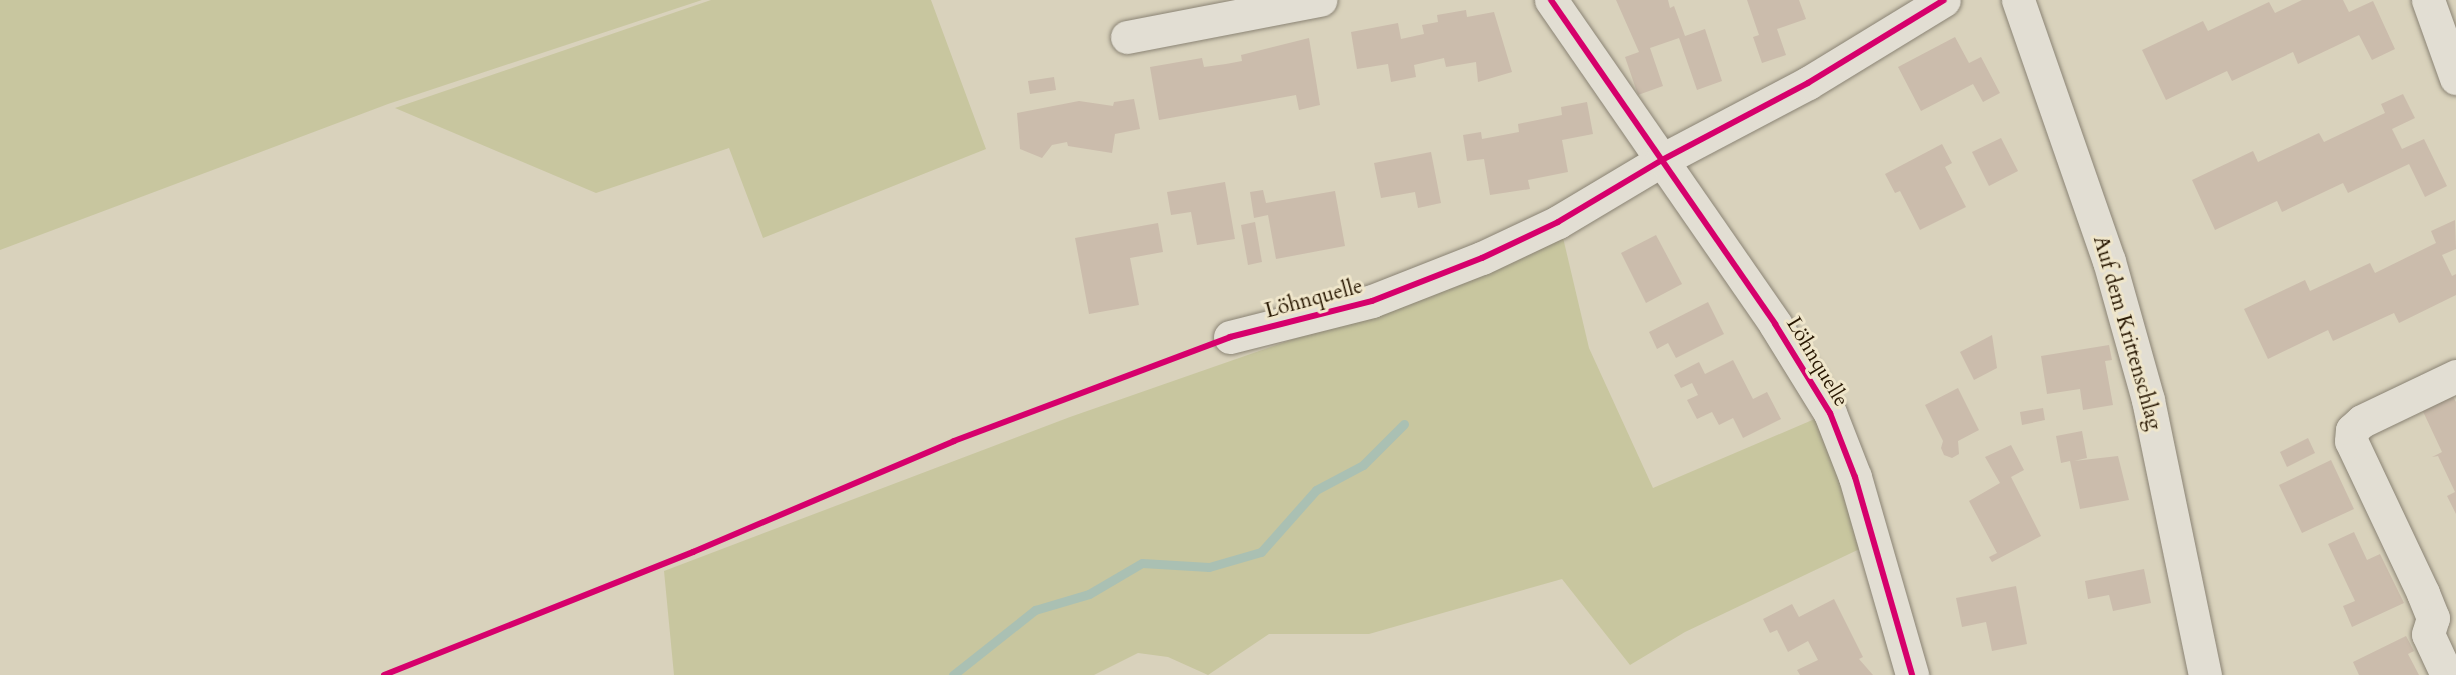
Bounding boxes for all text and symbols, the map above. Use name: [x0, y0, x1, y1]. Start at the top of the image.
street label: Auf dem Krittenschlag: [2087, 233, 2167, 433]
street label: Löhnquelle: [1262, 274, 1366, 324]
street label: Löhnquelle: [1780, 313, 1854, 411]

